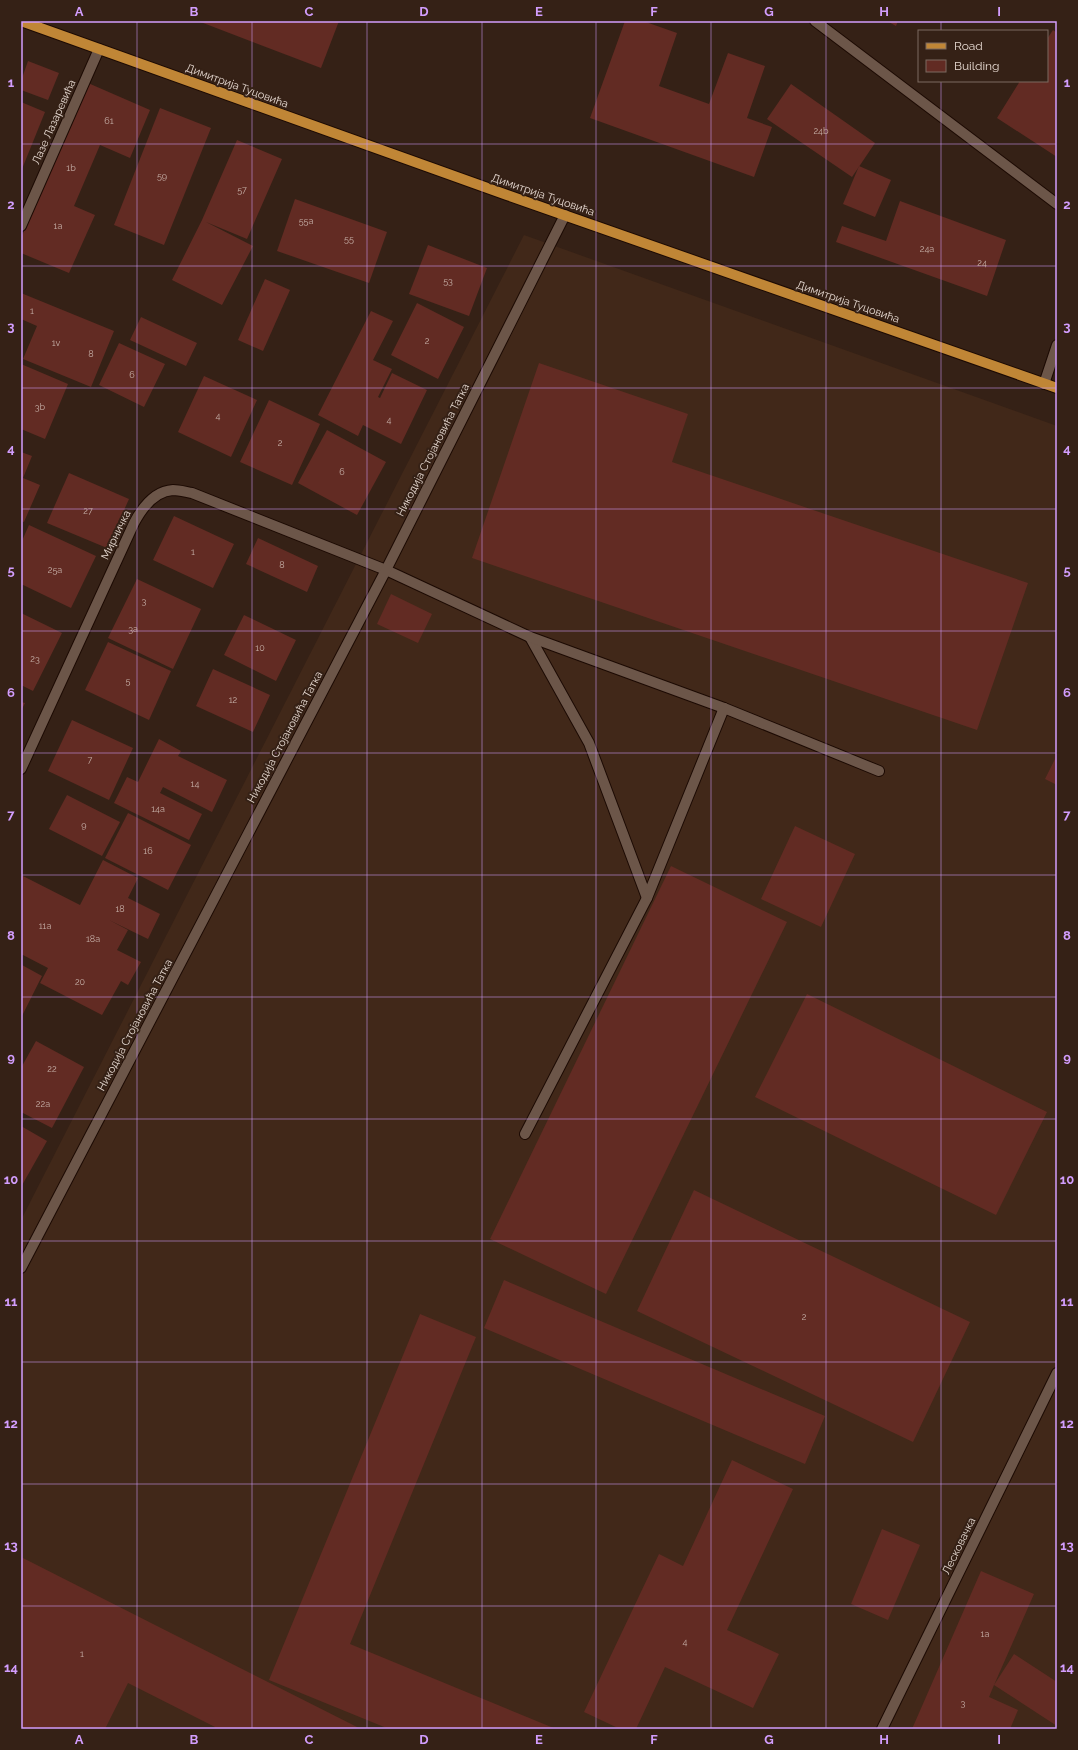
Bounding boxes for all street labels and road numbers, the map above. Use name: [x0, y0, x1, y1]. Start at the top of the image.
street label: Димитрија Туцовића: [184, 61, 290, 111]
street label: Лазе Лазаревића: [29, 78, 79, 166]
street label: Димитрија Туцовића: [490, 171, 596, 219]
street label: Димитрија Туцовића: [795, 278, 901, 326]
street label: Никодија Стојановића Татка: [394, 381, 472, 519]
street label: Мирничка: [98, 508, 134, 562]
street label: Никодија Стојановића Татка: [245, 669, 325, 805]
street label: Никодија Стојановића Татка: [95, 957, 175, 1093]
street label: Лесковачка: [940, 1515, 978, 1577]

